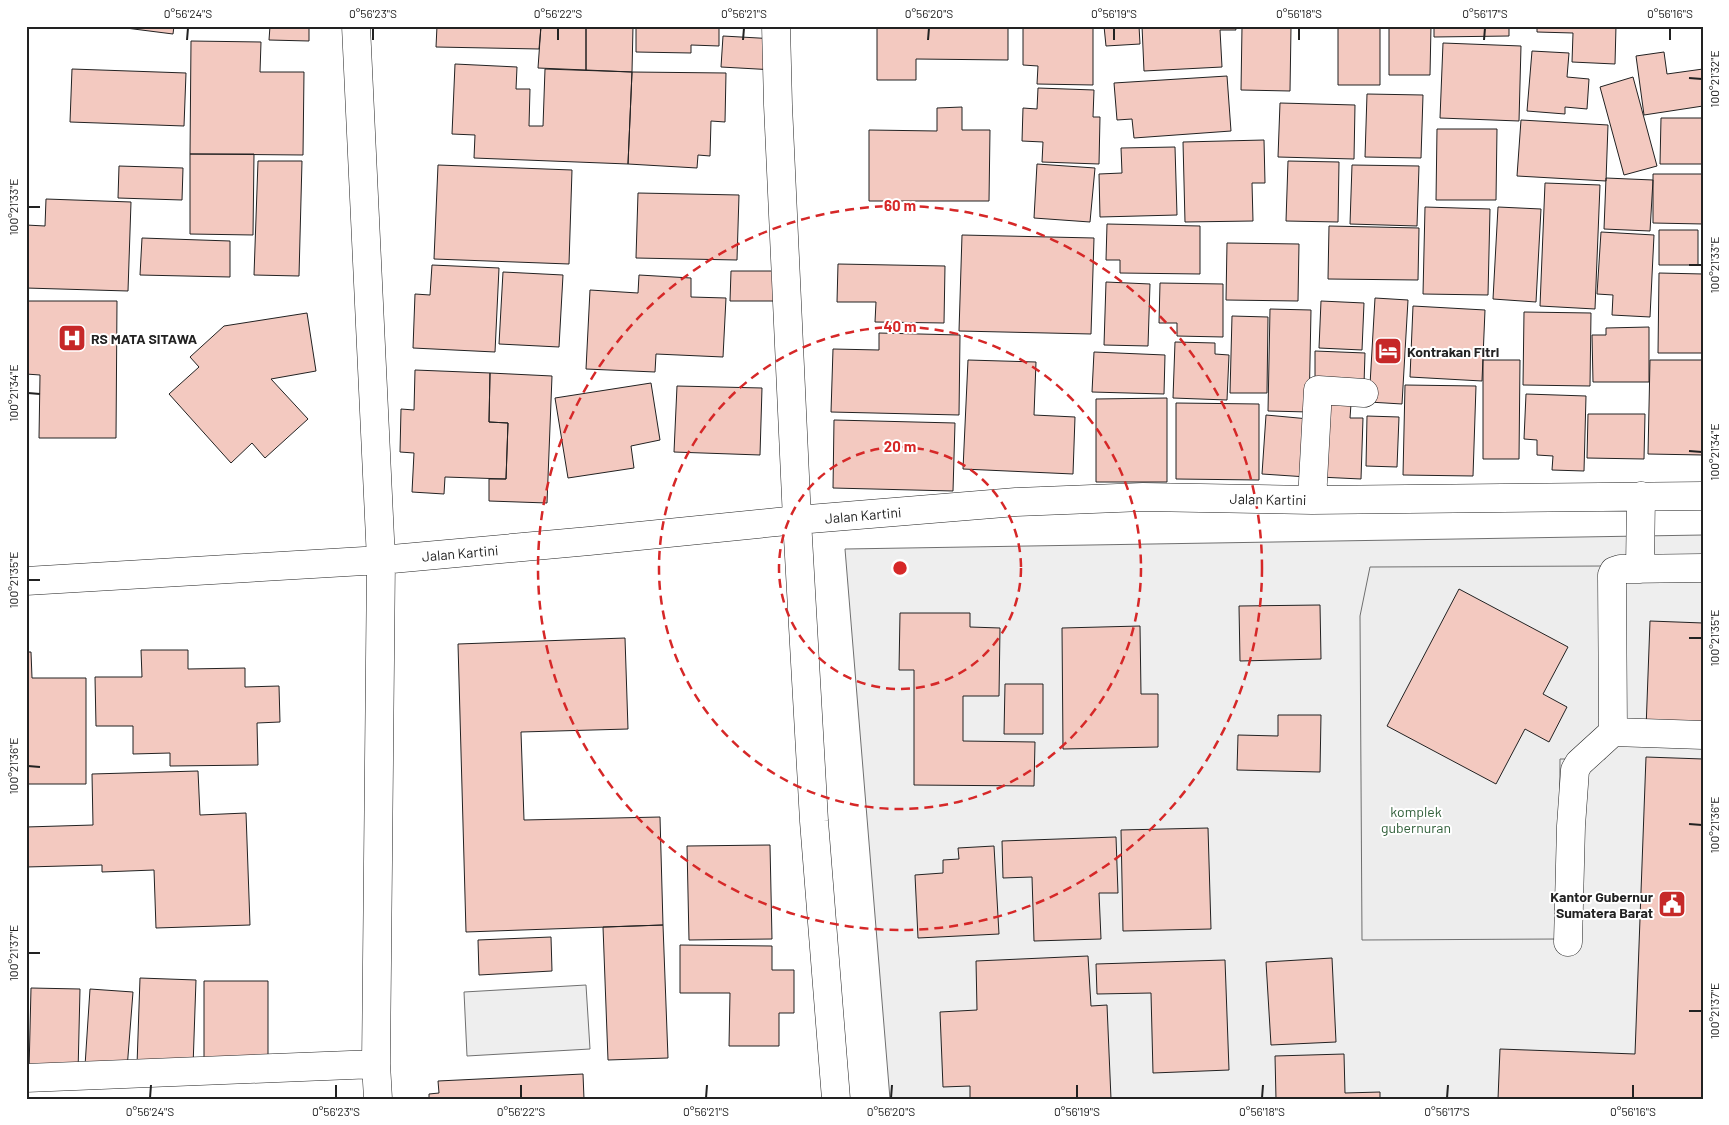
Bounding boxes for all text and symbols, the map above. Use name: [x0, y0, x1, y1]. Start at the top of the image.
text: 0°56'24"S: [164, 6, 212, 20]
text: 0°56'23"S: [349, 6, 397, 20]
text: 0°56'22"S: [534, 6, 582, 20]
text: 0°56'21"S: [721, 6, 767, 20]
text: 0°56'20"S: [905, 6, 953, 20]
text: 0°56'19"S: [1091, 6, 1137, 20]
text: 0°56'18"S: [1276, 6, 1322, 20]
text: 0°56'17"S: [1462, 6, 1508, 20]
text: 0°56'16"S: [1647, 6, 1693, 20]
text: 100°21'32"E: [1707, 50, 1721, 108]
text: 100°21'33"E: [6, 178, 20, 236]
text: 60 m: [884, 196, 916, 214]
text: 100°21'33"E: [1707, 236, 1721, 294]
text: 40 m: [883, 317, 917, 335]
hospital icon: RS MATA SITAWA: [57, 323, 87, 353]
place label: RS MATA SITAWA: [91, 330, 198, 347]
hotel icon: Kontrakan Fitri: [1373, 336, 1403, 366]
place label: Kontrakan Fitri: [1407, 343, 1499, 360]
text: 100°21'34"E: [6, 364, 20, 422]
text: 100°21'34"E: [1707, 423, 1721, 481]
text: 20 m: [884, 437, 916, 455]
street label: Jalan Kartini: [1229, 490, 1307, 508]
street label: Jalan Kartini: [824, 503, 902, 527]
street label: Jalan Kartini: [421, 541, 499, 565]
text: 100°21'35"E: [6, 551, 20, 609]
centre of rings: [891, 559, 909, 577]
text: 100°21'35"E: [1707, 609, 1721, 667]
text: 100°21'36"E: [6, 737, 20, 795]
text: 100°21'36"E: [1707, 796, 1721, 854]
park label: komplek gubernuran: [1381, 803, 1451, 836]
place label: Kantor Gubernur Sumatera Barat: [1550, 888, 1654, 921]
public building icon: Kantor Gubernur Sumatera Barat: [1657, 889, 1687, 919]
text: 100°21'37"E: [6, 925, 20, 981]
text: 100°21'37"E: [1707, 983, 1721, 1039]
text: 0°56'24"S: [126, 1104, 174, 1118]
text: 0°56'23"S: [312, 1104, 360, 1118]
text: 0°56'22"S: [497, 1104, 545, 1118]
text: 0°56'21"S: [683, 1104, 729, 1118]
text: 0°56'20"S: [867, 1104, 915, 1118]
text: 0°56'19"S: [1054, 1104, 1100, 1118]
text: 0°56'18"S: [1239, 1104, 1285, 1118]
text: 0°56'17"S: [1424, 1104, 1470, 1118]
text: 0°56'16"S: [1610, 1104, 1656, 1118]

